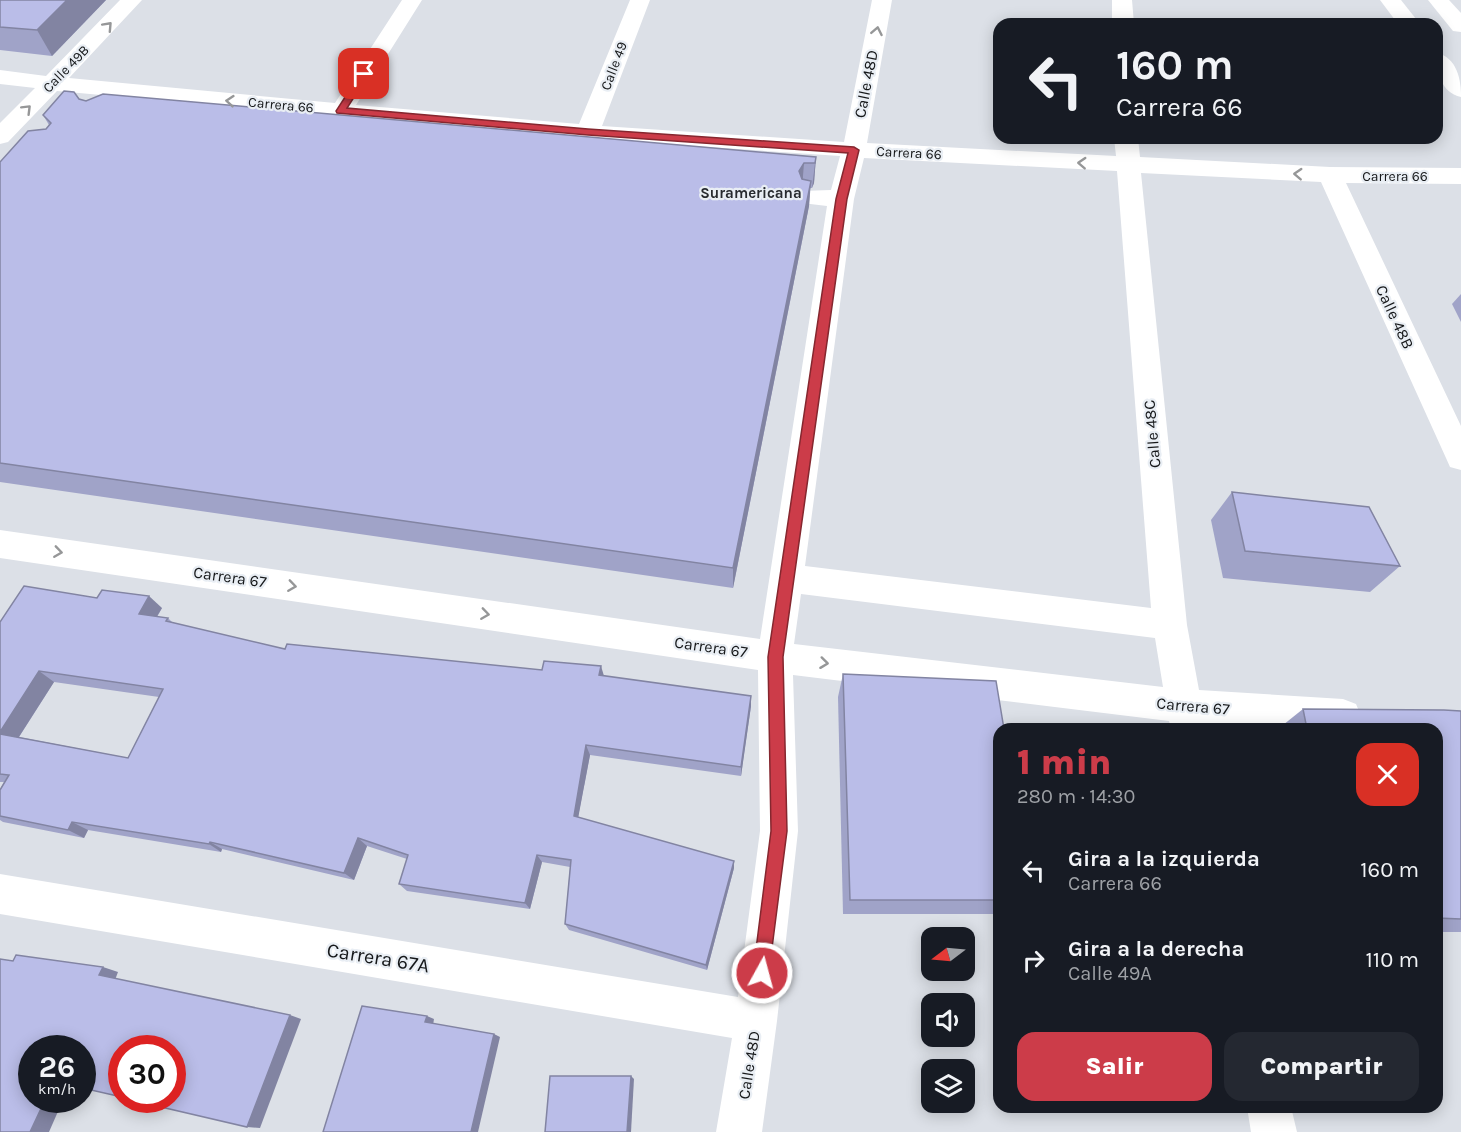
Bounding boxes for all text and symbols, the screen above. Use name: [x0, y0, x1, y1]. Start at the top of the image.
one-way arrow: [101, 22, 112, 32]
one-way arrow: [870, 26, 882, 35]
street label: Calle 49: [597, 39, 631, 93]
text: 160 m: [1116, 40, 1234, 90]
street label: Calle 49B: [39, 42, 93, 96]
icon: left: [1017, 42, 1095, 120]
pin: [338, 48, 389, 99]
street label: Calle 48D: [850, 48, 882, 120]
icon: arrive: [347, 57, 380, 90]
text: Carrera 66: [1116, 91, 1243, 123]
street label: Carrera 66: [248, 94, 314, 116]
one-way arrow: [226, 95, 235, 108]
one-way arrow: [20, 106, 31, 117]
street label: Carrera 66: [876, 143, 942, 163]
one-way arrow: [1077, 157, 1086, 170]
one-way arrow: [1293, 167, 1302, 180]
street label: Carrera 66: [1362, 168, 1428, 185]
district label: Suramericana: [700, 184, 802, 202]
street label: Calle 48B: [1372, 282, 1418, 352]
street label: Calle 48C: [1140, 399, 1164, 469]
one-way arrow: [52, 545, 62, 558]
street label: Carrera 67: [192, 562, 268, 592]
one-way arrow: [288, 580, 297, 592]
one-way arrow: [481, 608, 490, 620]
street label: Carrera 67: [673, 632, 749, 662]
one-way arrow: [819, 656, 829, 668]
street label: Carrera 67: [1156, 693, 1231, 719]
text: 1 min: [1017, 741, 1111, 783]
button: close: [1356, 743, 1419, 806]
text: 280 m · 14:30: [1017, 785, 1135, 808]
text: Gira a la izquierda: [1068, 846, 1260, 872]
icon: left: [1017, 854, 1050, 887]
text: 160 m: [1360, 857, 1419, 883]
text: Carrera 66: [1068, 872, 1162, 895]
north arrow: [921, 927, 975, 981]
map controls: [921, 927, 975, 1113]
text: Gira a la derecha: [1068, 936, 1244, 962]
street label: Carrera 67A: [325, 939, 431, 977]
position arrow: [730, 941, 794, 1005]
icon: right: [1017, 944, 1050, 977]
text: 110 m: [1366, 947, 1419, 973]
text: Calle 49A: [1068, 962, 1152, 985]
button: sound: [921, 993, 975, 1047]
street label: Calle 48D: [734, 1029, 764, 1101]
button: Salir: [1017, 1032, 1212, 1101]
button: Compartir: [1224, 1032, 1419, 1101]
speed limit sign: 30: [108, 1035, 186, 1113]
text: 26: [39, 1049, 75, 1085]
button: layers: [921, 1059, 975, 1113]
text: km/h: [38, 1080, 76, 1098]

